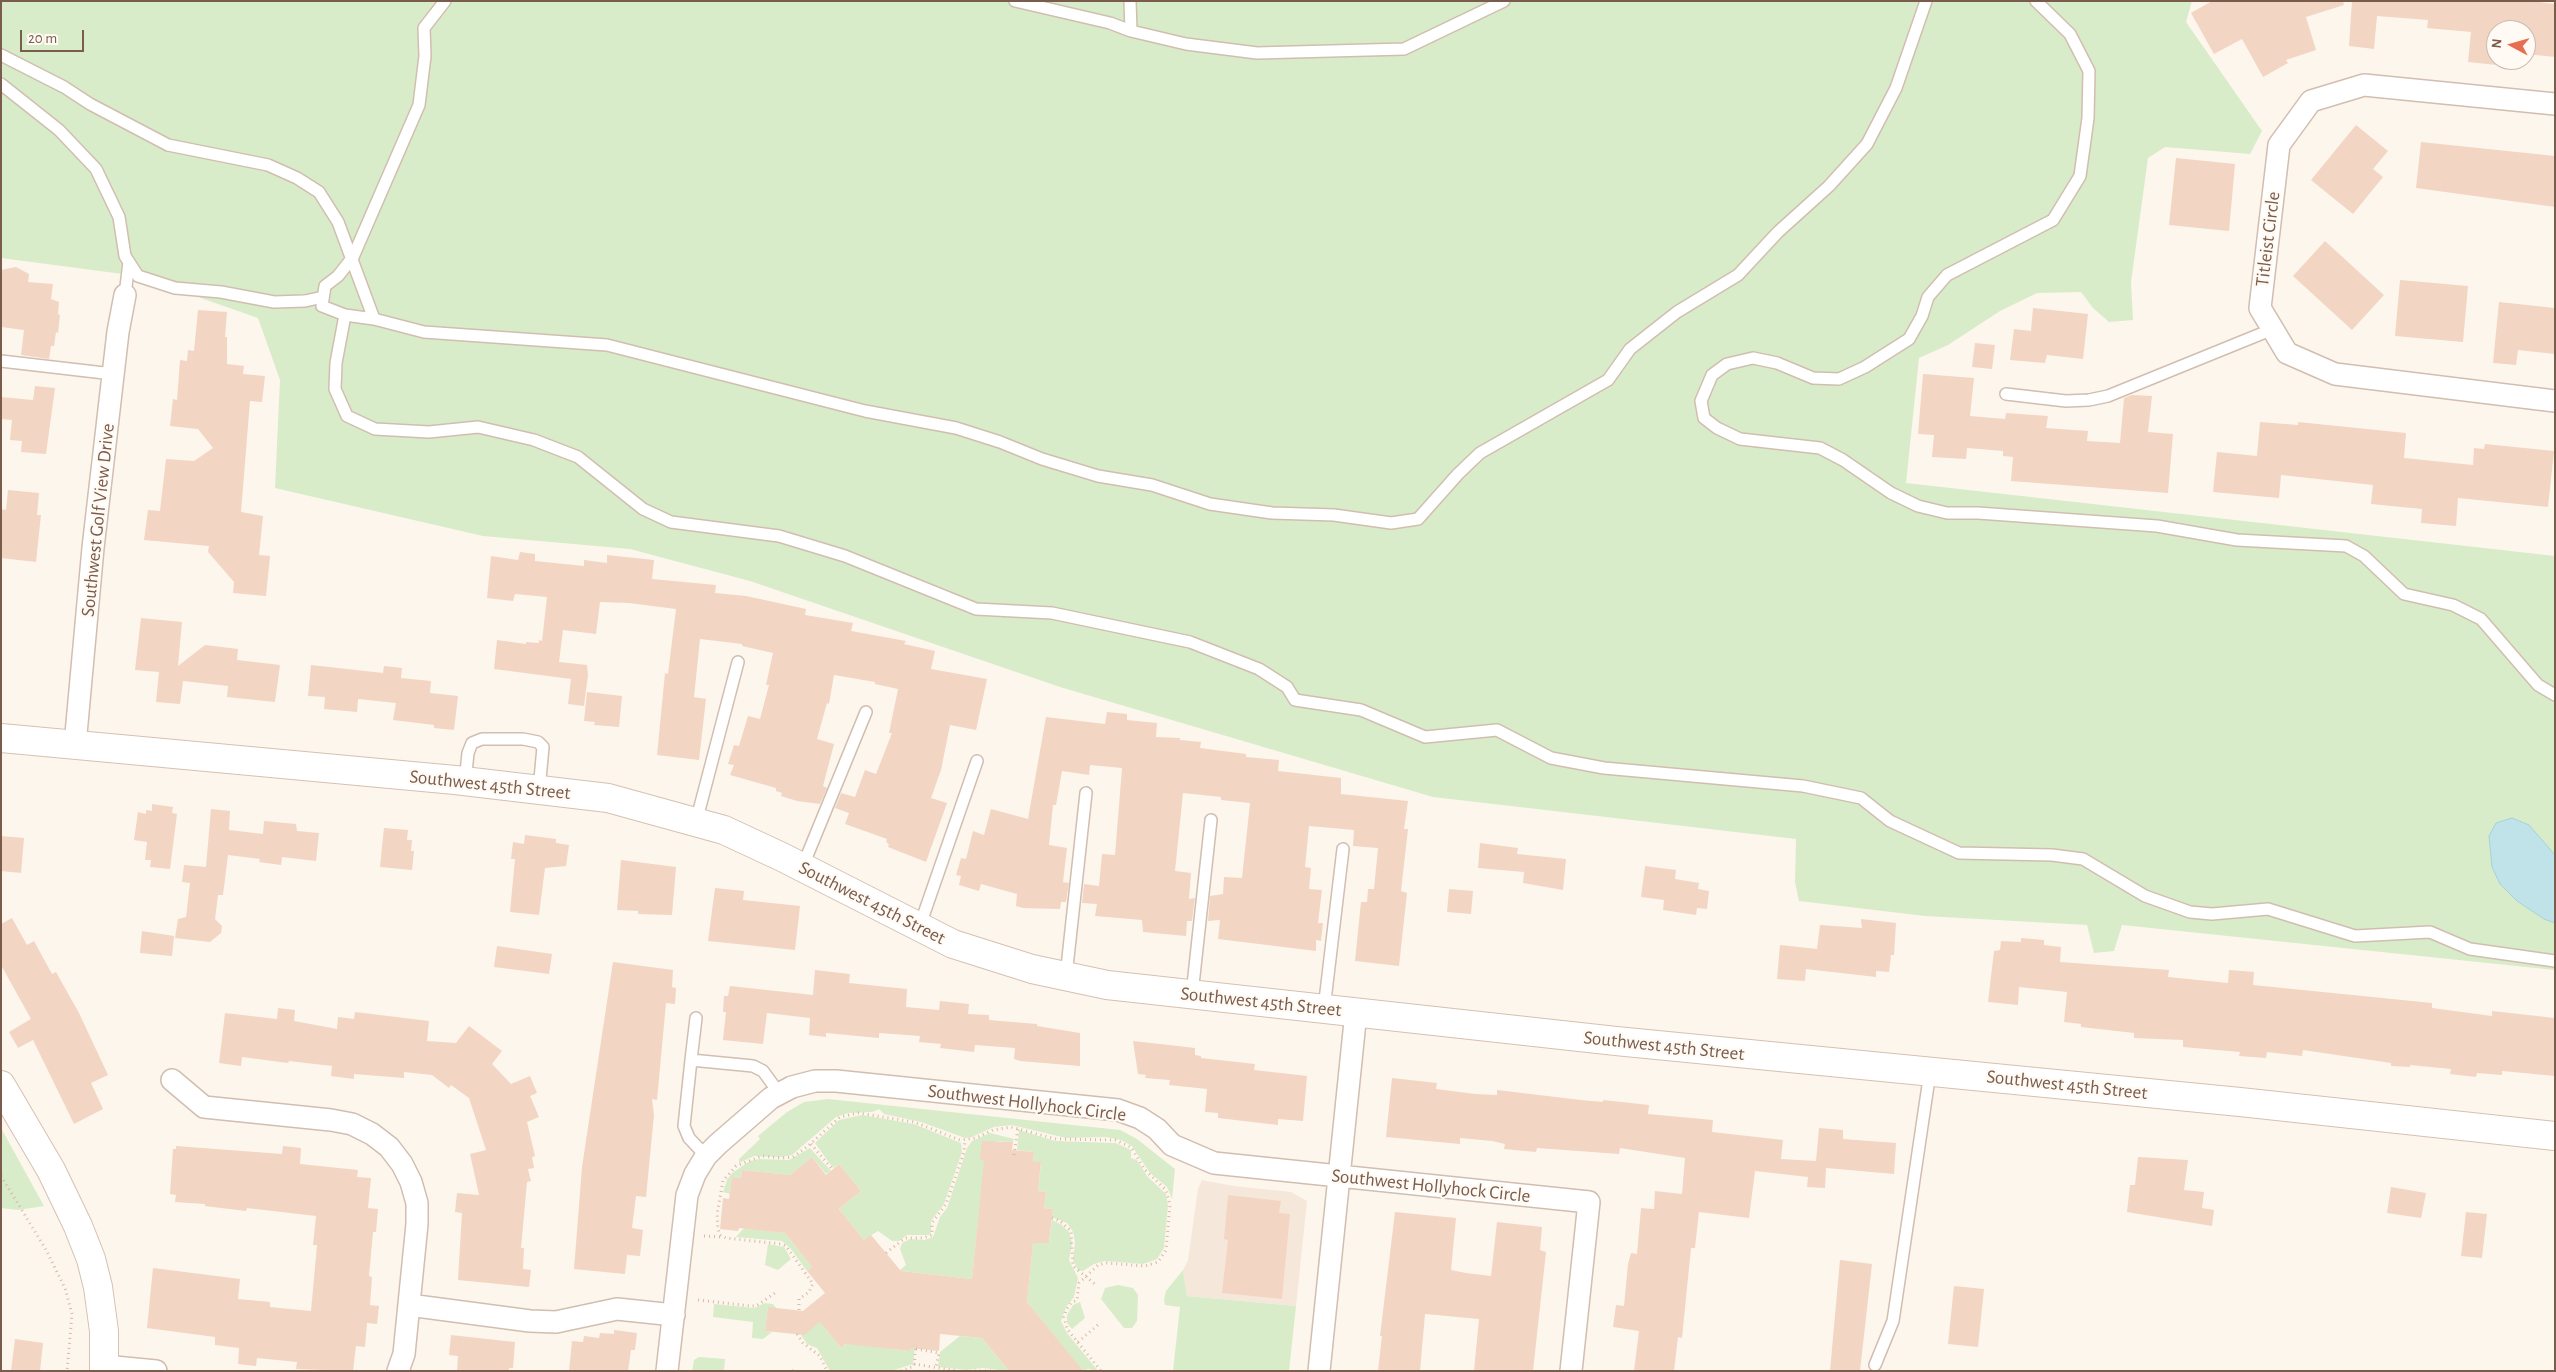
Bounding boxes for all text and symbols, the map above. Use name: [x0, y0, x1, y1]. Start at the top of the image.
scale bar: [22, 20, 86, 52]
north arrow: [2486, 20, 2536, 70]
text: 20 m: [28, 31, 57, 46]
text: N: [2490, 38, 2505, 49]
street label: Titleist Circle: [2251, 190, 2285, 288]
street label: Southwest Golf View Drive: [77, 422, 119, 618]
street label: Southwest 45th Street: [408, 765, 572, 805]
street label: Southwest 45th Street: [795, 856, 949, 950]
street label: Southwest 45th Street: [1179, 982, 1343, 1022]
street label: Southwest 45th Street: [1582, 1026, 1746, 1066]
street label: Southwest 45th Street: [1985, 1065, 2149, 1105]
street label: Southwest Hollyhock Circle: [926, 1080, 1128, 1126]
street label: Southwest Hollyhock Circle: [1330, 1164, 1532, 1208]

